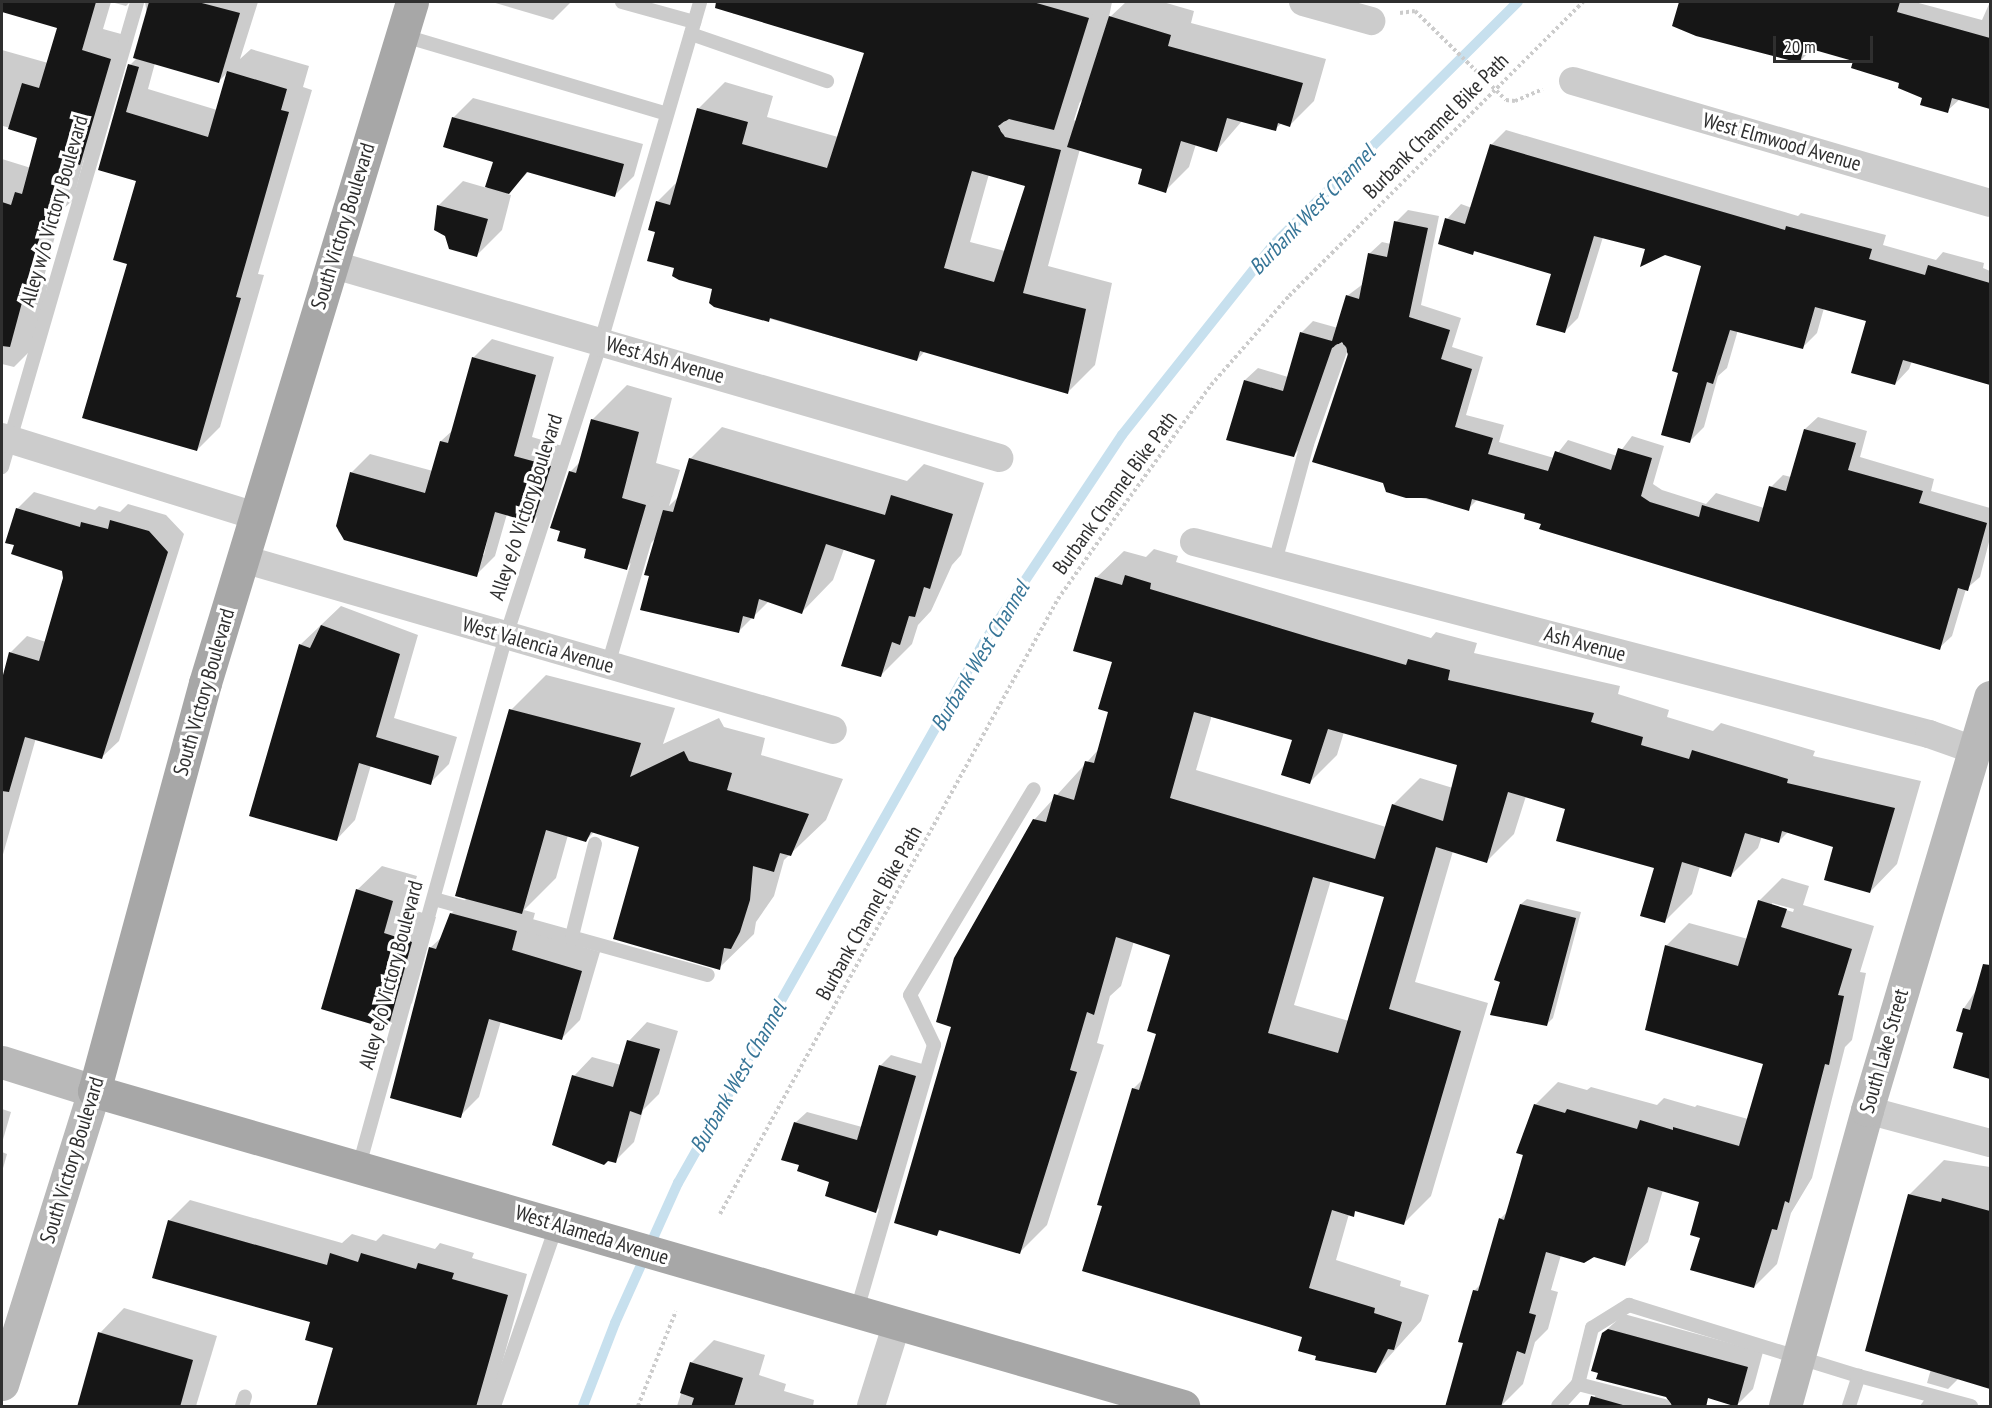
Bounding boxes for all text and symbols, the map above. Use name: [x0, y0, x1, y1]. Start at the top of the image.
scale bar: [1776, 24, 1876, 62]
text: 20 m: [1784, 35, 1816, 58]
street label: Burbank Channel Bike Path: [1358, 48, 1514, 204]
street label: West Elmwood Avenue: [1700, 107, 1864, 177]
street label: Alley w/o Victory Boulevard: [14, 112, 94, 310]
street label: South Victory Boulevard: [306, 139, 380, 313]
water label: Burbank West Channel: [1243, 140, 1381, 280]
street label: West Ash Avenue: [602, 331, 728, 389]
street label: Burbank Channel Bike Path: [1047, 406, 1183, 580]
street label: Alley e/o Victory Boulevard: [484, 410, 568, 604]
water label: Burbank West Channel: [925, 576, 1035, 736]
street label: South Victory Boulevard: [168, 605, 240, 779]
street label: West Valencia Avenue: [459, 611, 617, 679]
street label: Ash Avenue: [1541, 621, 1629, 667]
street label: Burbank Channel Bike Path: [811, 821, 927, 1005]
street label: Alley e/o Victory Boulevard: [353, 877, 429, 1073]
street label: South Lake Street: [1854, 986, 1914, 1116]
water label: Burbank West Channel: [684, 997, 792, 1157]
street label: South Victory Boulevard: [35, 1073, 109, 1247]
street label: West Alameda Avenue: [512, 1200, 672, 1270]

